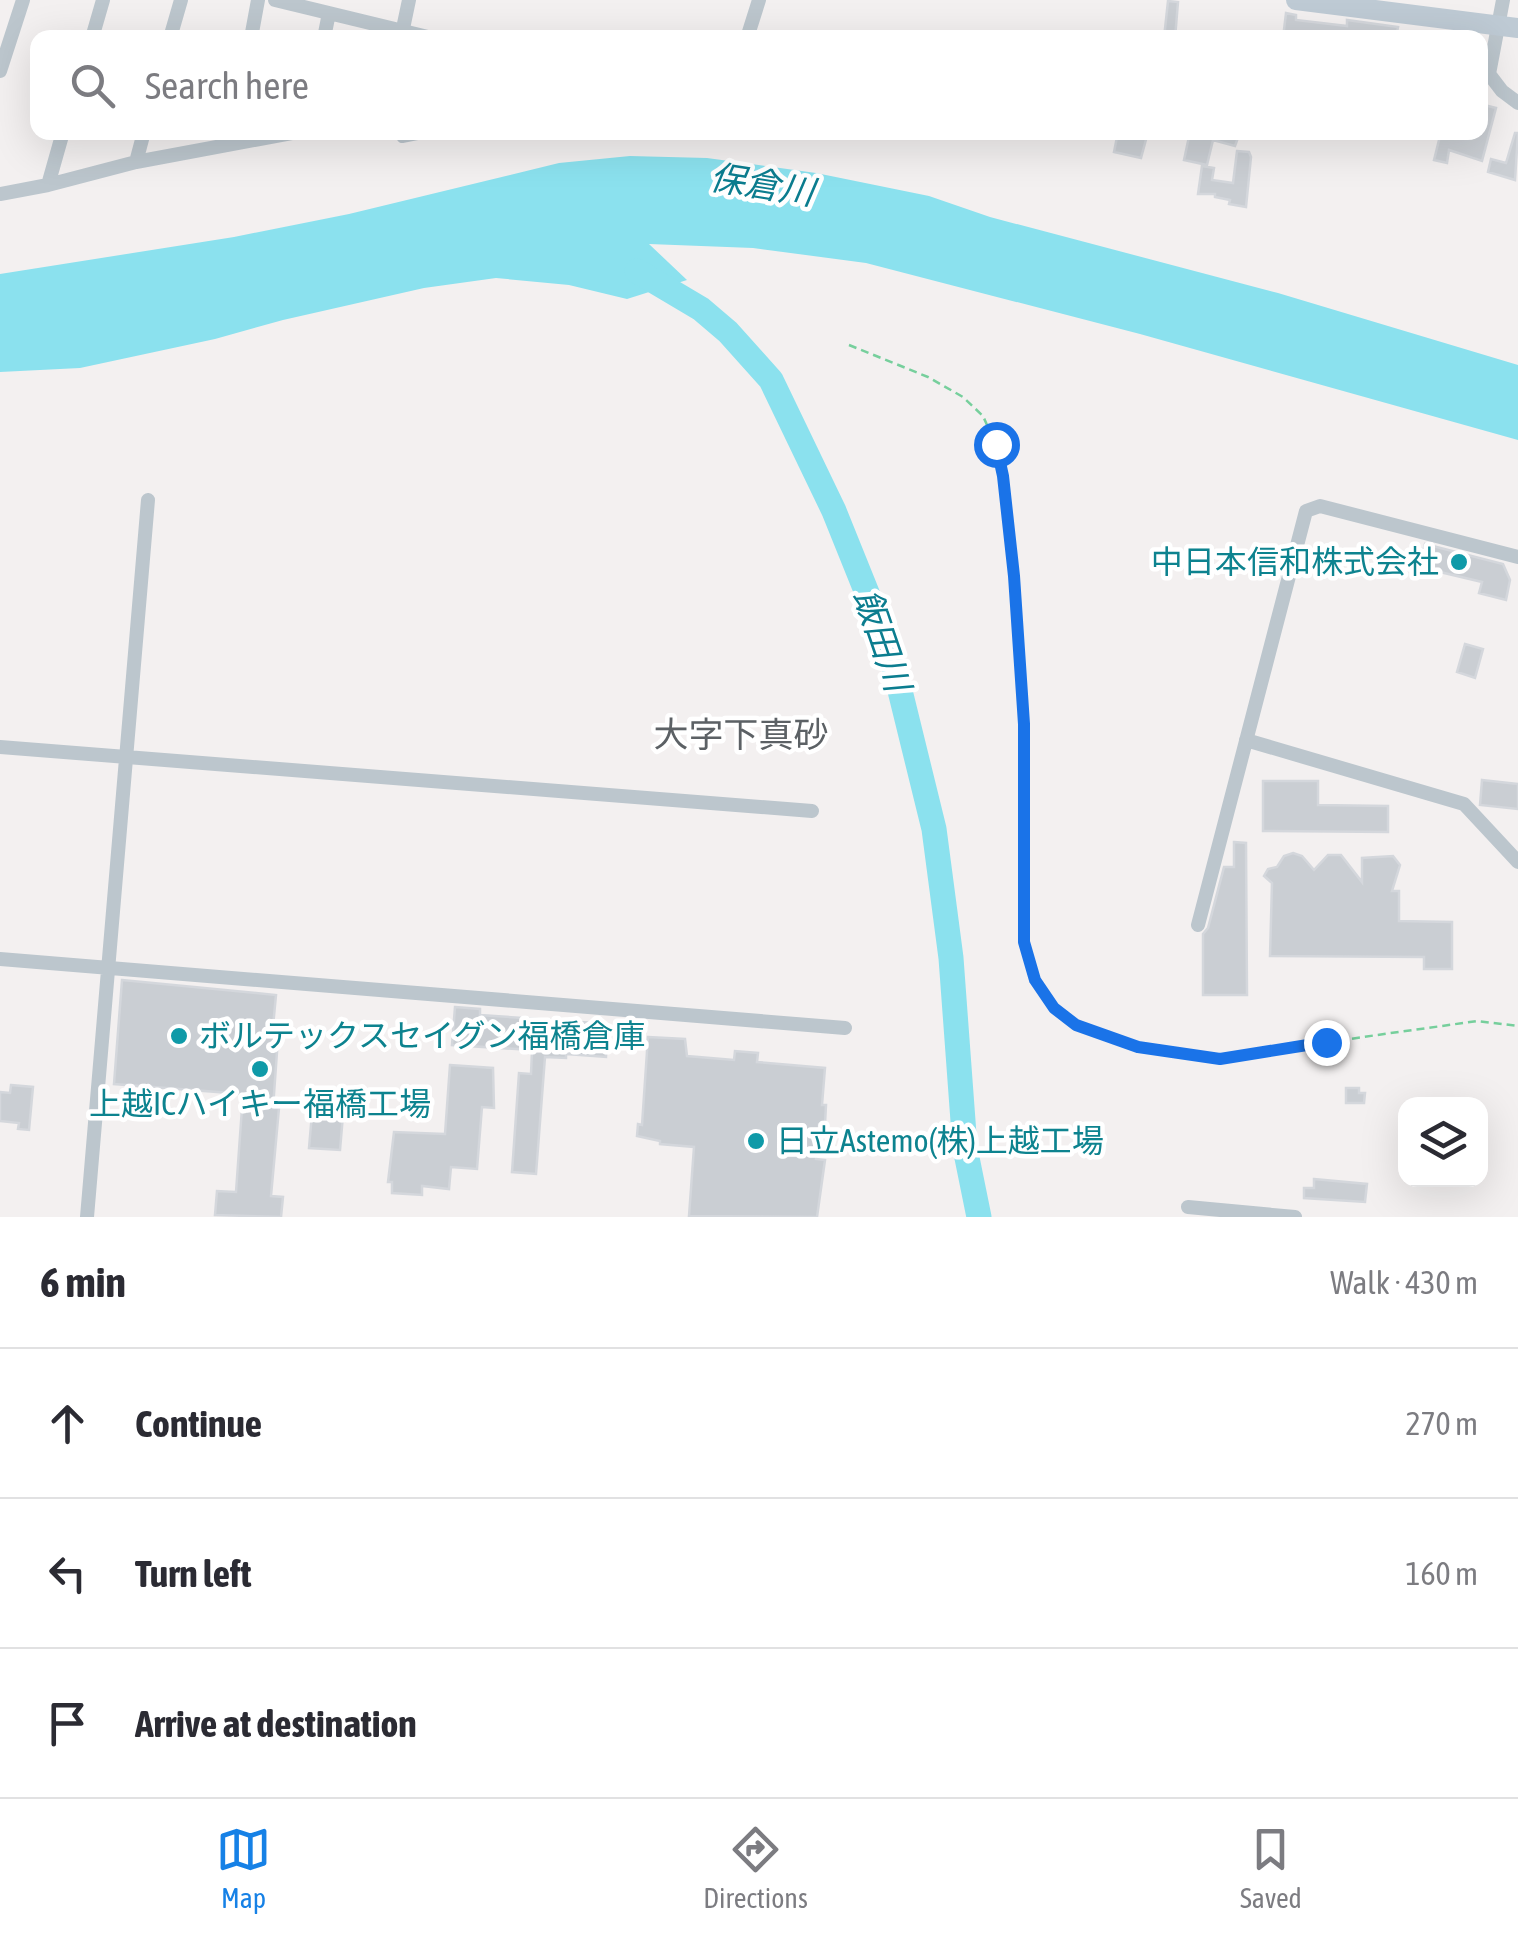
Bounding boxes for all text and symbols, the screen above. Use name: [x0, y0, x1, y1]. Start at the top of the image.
search box: [30, 30, 1488, 140]
icon: search: [65, 58, 120, 113]
text: Search here: [145, 64, 309, 107]
water label: 保倉川: [707, 156, 821, 213]
route start: [974, 422, 1020, 468]
place label: 中日本信和株式会社: [1151, 543, 1439, 580]
marker: 中日本信和株式会社: [1448, 551, 1470, 573]
water label: 飯田川: [847, 584, 920, 700]
district label: 大字下真砂: [653, 714, 829, 754]
place label: ボルテックスセイグン福橋倉庫: [199, 1017, 645, 1054]
route end: [1304, 1020, 1350, 1066]
marker: ボルテックスセイグン福橋倉庫: [168, 1025, 190, 1047]
marker: 上越ICハイキー福橋工場: [249, 1058, 271, 1080]
place label: 上越ICハイキー福橋工場: [89, 1085, 431, 1122]
map controls: [1398, 1097, 1488, 1187]
button: layers: [1398, 1097, 1488, 1187]
place label: 日立Astemo(株)上越工場: [776, 1122, 1104, 1159]
marker: 日立Astemo(株)上越工場: [745, 1130, 767, 1152]
text: 6 min: [40, 1258, 126, 1306]
text: Walk · 430 m: [1330, 1264, 1478, 1301]
icon: ahead: [40, 1396, 95, 1451]
text: Continue: [135, 1402, 262, 1445]
text: 270 m: [1405, 1405, 1478, 1442]
icon: left: [40, 1546, 95, 1601]
text: Turn left: [135, 1552, 251, 1595]
text: 160 m: [1405, 1555, 1478, 1592]
icon: arrive: [40, 1696, 95, 1751]
text: Arrive at destination: [135, 1702, 417, 1745]
tab: Map: [216, 1822, 271, 1914]
tab: Directions: [703, 1822, 808, 1914]
tab: Saved: [1240, 1822, 1302, 1914]

